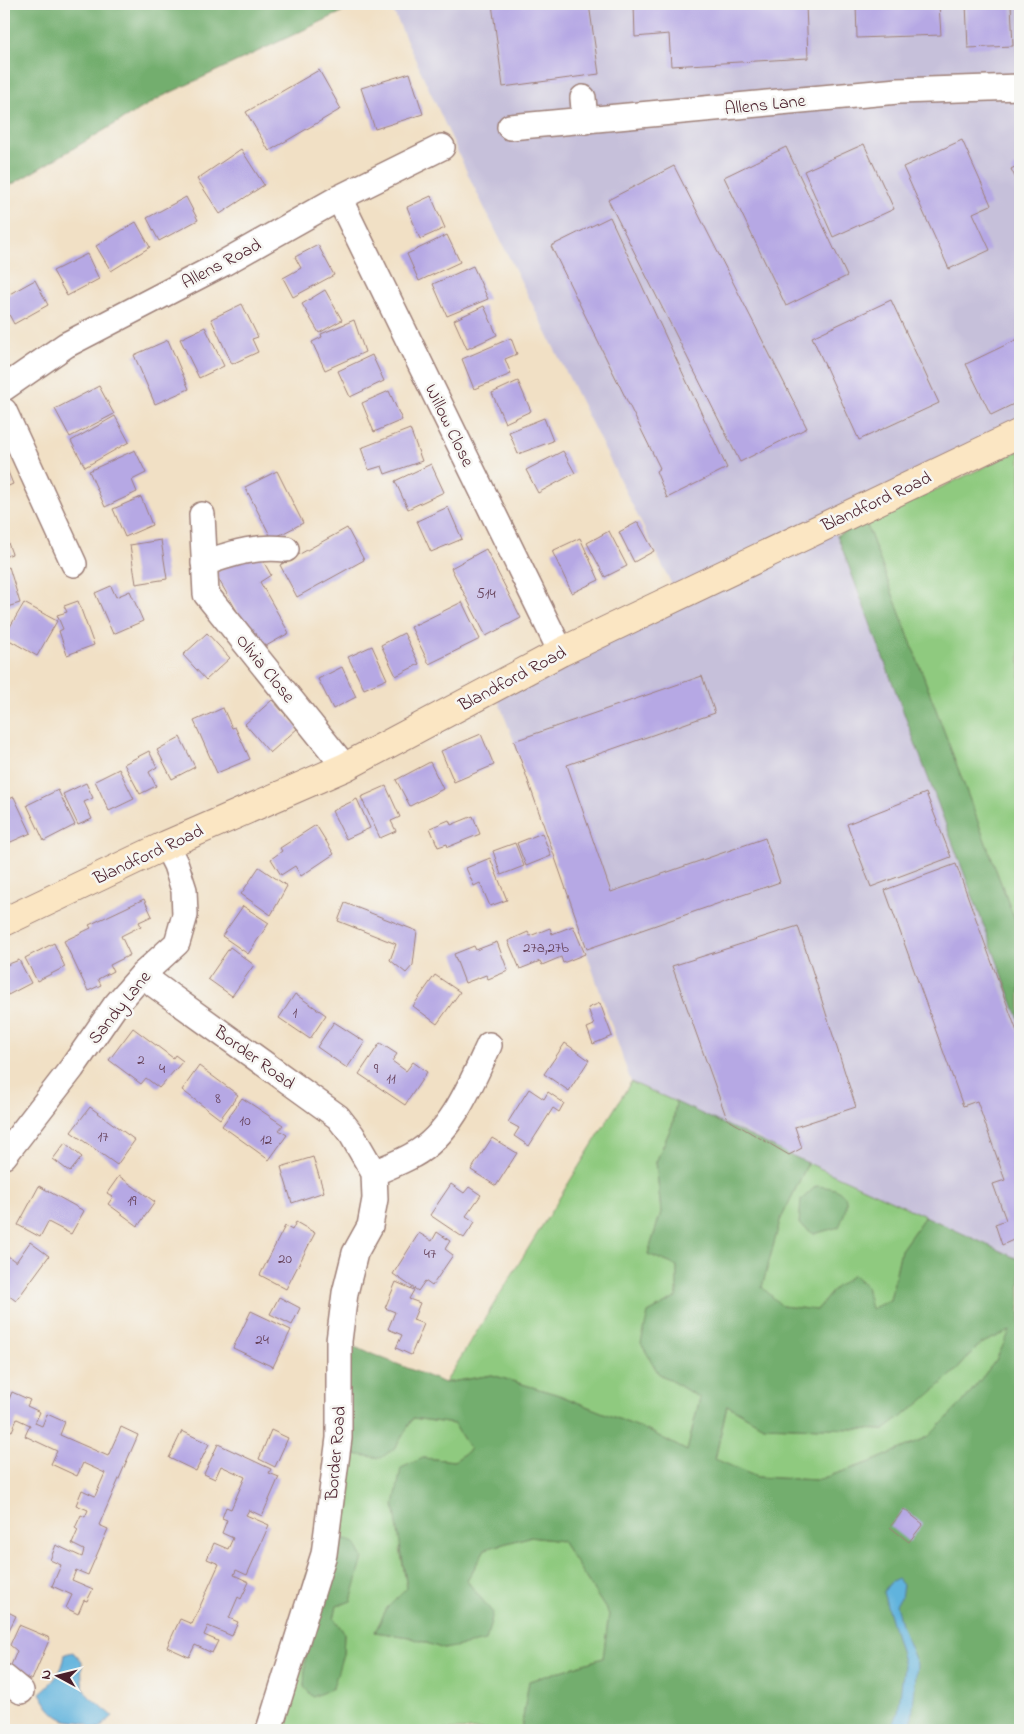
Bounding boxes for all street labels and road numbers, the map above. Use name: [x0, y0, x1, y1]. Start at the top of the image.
street label: Allens Lane: [724, 89, 808, 123]
street label: Allens Road: [177, 233, 266, 297]
street label: Willow Close: [417, 380, 480, 473]
street label: Blandford Road: [817, 466, 936, 540]
street label: Olivia Close: [229, 629, 301, 710]
street label: Blandford Road: [454, 640, 571, 720]
street label: Blandford Road: [89, 819, 208, 893]
street label: Sandy Lane: [83, 965, 159, 1051]
street label: Border Road: [207, 1020, 300, 1097]
street label: Border Road: [320, 1405, 354, 1502]

